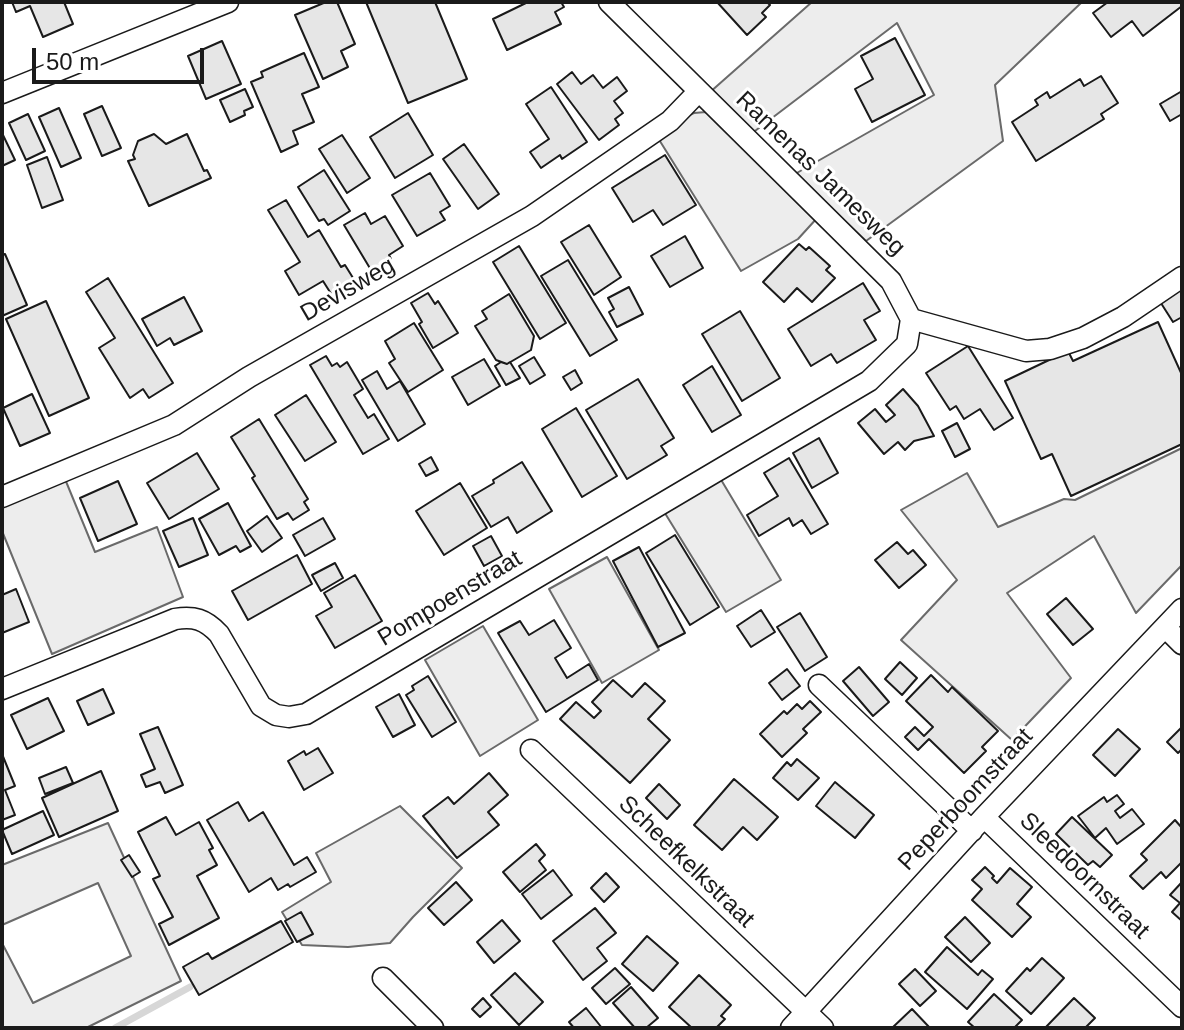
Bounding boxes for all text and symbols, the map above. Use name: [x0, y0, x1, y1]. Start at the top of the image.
scale bar: [36, 32, 208, 82]
text: 50 m: [46, 48, 99, 75]
street label: Ramenas Jamesweg: [729, 86, 911, 262]
street label: Devisweg: [296, 252, 400, 328]
street label: Pompoenstraat: [373, 545, 527, 653]
street label: Peperboomstraat: [893, 723, 1039, 877]
street label: Scheefkelkstraat: [612, 790, 760, 934]
street label: Sleedoornstraat: [1013, 807, 1155, 945]

